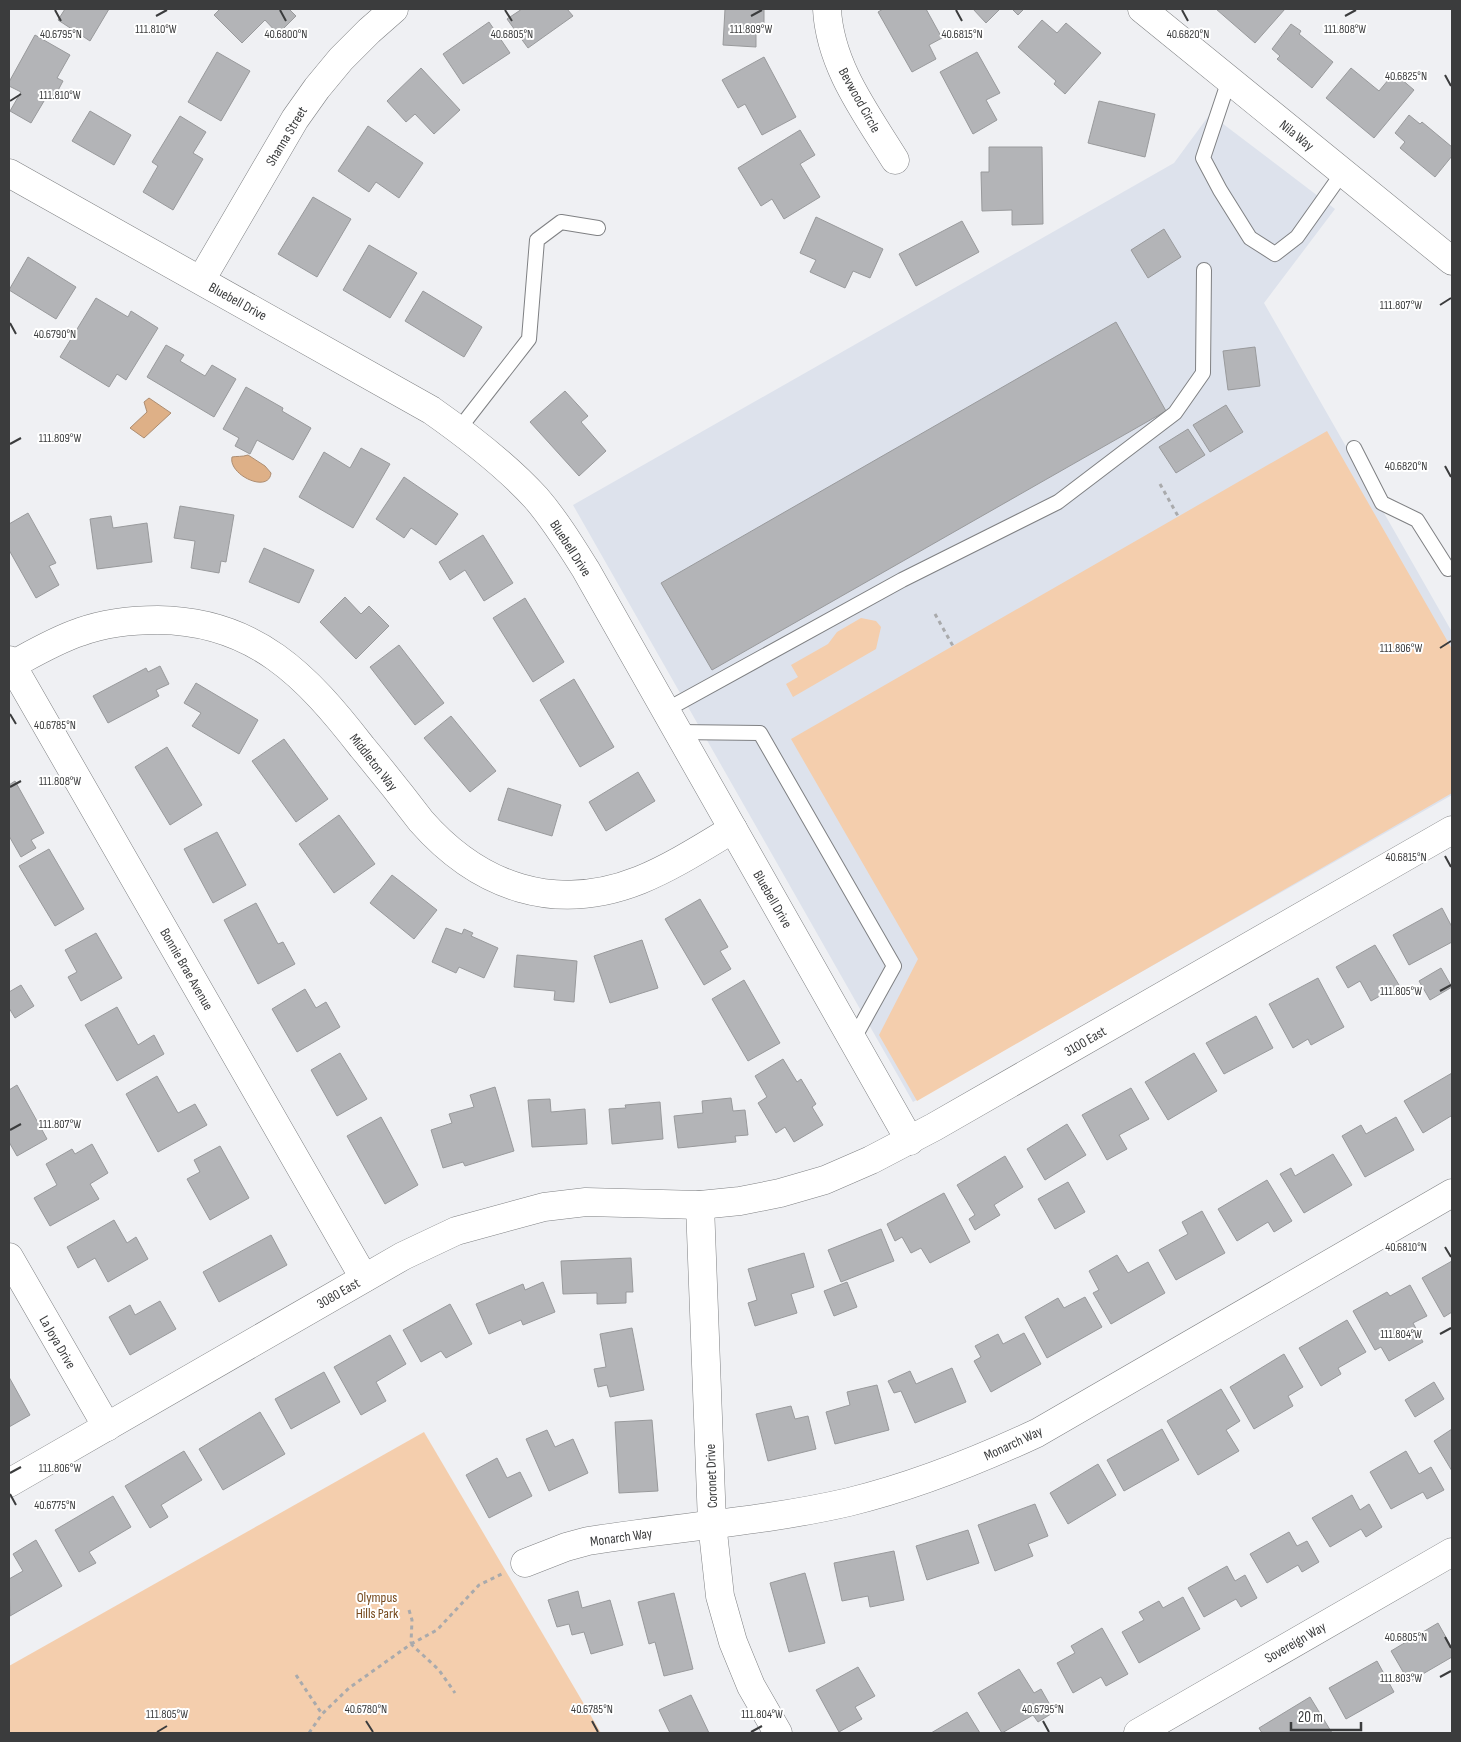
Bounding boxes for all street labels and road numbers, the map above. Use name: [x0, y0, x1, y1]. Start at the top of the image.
street label: Bevwood Circle: [835, 65, 884, 136]
street label: Shanna Street: [262, 103, 311, 169]
street label: Nila Way: [1276, 116, 1318, 155]
street label: Bluebell Drive: [206, 279, 270, 324]
street label: Bluebell Drive: [546, 517, 595, 580]
street label: Middleton Way: [346, 730, 402, 795]
street label: Bluebell Drive: [749, 867, 796, 931]
street label: Bonnie Brae Avenue: [156, 925, 217, 1013]
street label: 3100 East: [1061, 1023, 1109, 1060]
street label: 3080 East: [314, 1274, 363, 1313]
street label: La Joya Drive: [36, 1313, 80, 1372]
street label: Monarch Way: [981, 1422, 1046, 1464]
street label: Coronet Drive: [702, 1443, 721, 1509]
street label: Monarch Way: [589, 1525, 654, 1550]
street label: Sovereign Way: [1262, 1618, 1329, 1667]

